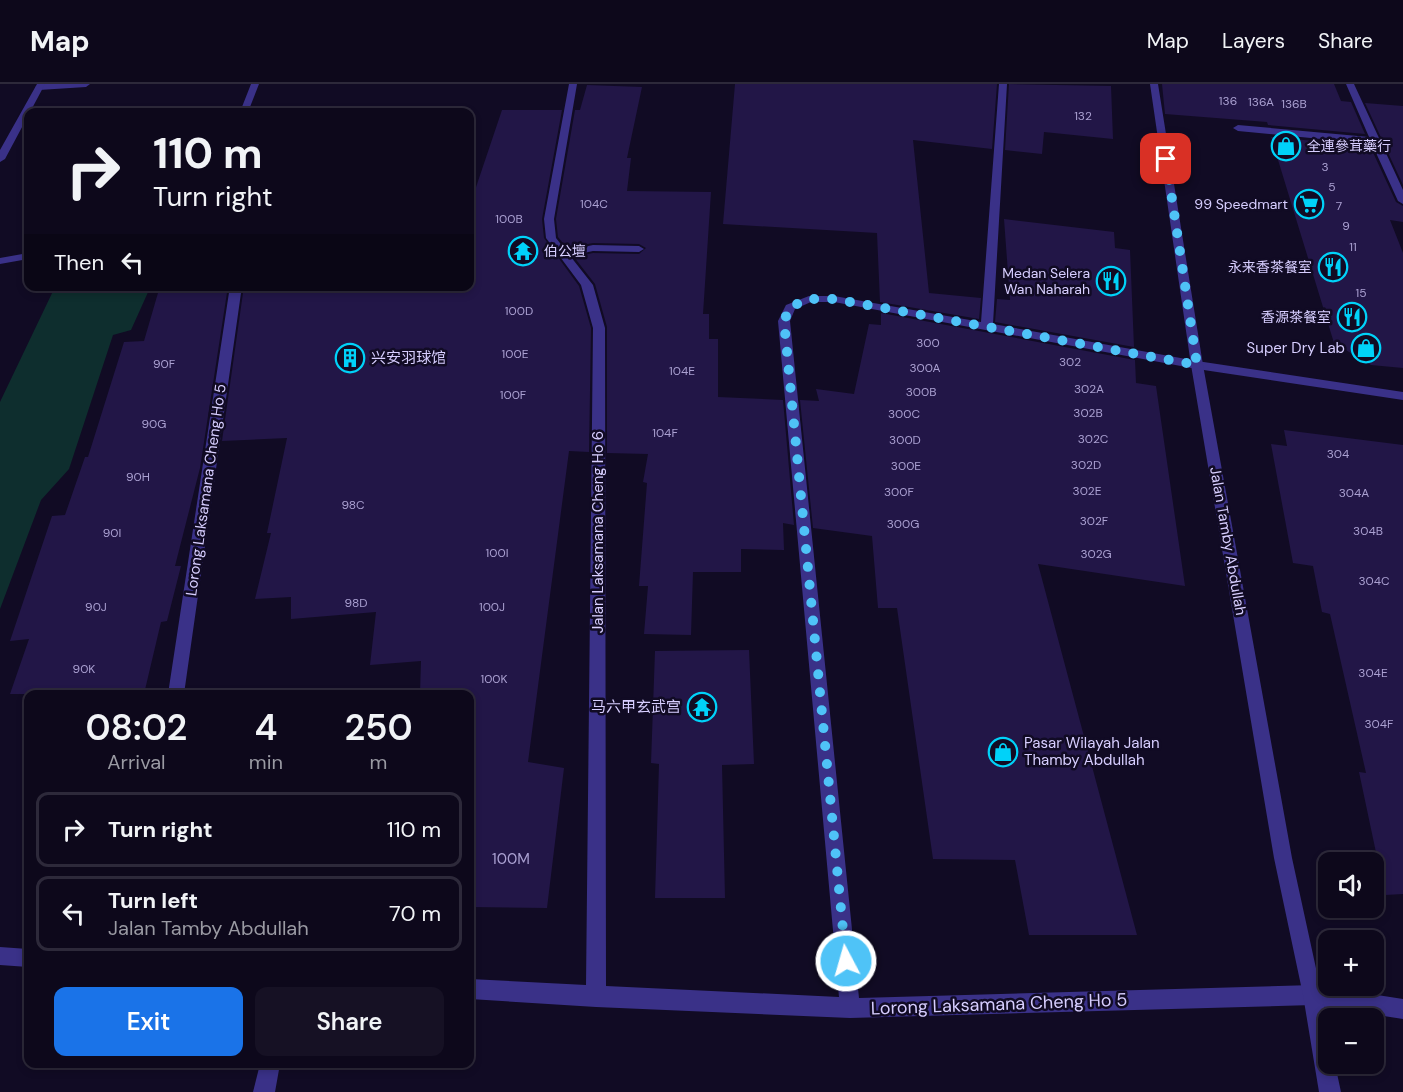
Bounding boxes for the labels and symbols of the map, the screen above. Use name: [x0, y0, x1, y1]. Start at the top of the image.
house number: 136: [1219, 93, 1237, 109]
house number: 136A: [1248, 94, 1274, 110]
house number: 136B: [1281, 96, 1307, 112]
house number: 132: [1074, 108, 1092, 124]
shop icon: 全連參茸藥行: [1270, 130, 1302, 162]
pin: [1140, 133, 1191, 184]
place label: 全連參茸藥行: [1307, 137, 1391, 155]
house number: 3: [1321, 159, 1329, 175]
house number: 5: [1328, 179, 1336, 195]
supermarket icon: 99 Speedmart: [1293, 188, 1325, 220]
place label: 99 Speedmart: [1194, 195, 1288, 213]
house number: 104C: [580, 196, 608, 212]
house number: 7: [1336, 198, 1342, 214]
house number: 100B: [495, 211, 523, 227]
house number: 9: [1342, 218, 1350, 234]
temple icon: 伯公壇: [507, 235, 539, 267]
house number: 11: [1349, 239, 1357, 255]
place label: 伯公壇: [544, 242, 586, 260]
restaurant icon: 永来香茶餐室: [1317, 251, 1349, 283]
place label: 永来香茶餐室: [1228, 258, 1312, 276]
place label: Medan Selera Wan Naharah: [1002, 264, 1090, 298]
restaurant icon: Medan Selera Wan Naharah: [1095, 265, 1127, 297]
house number: 15: [1355, 285, 1367, 301]
restaurant icon: 香源茶餐室: [1336, 301, 1368, 333]
house number: 100D: [505, 303, 533, 319]
place label: 香源茶餐室: [1261, 308, 1331, 326]
shop icon: Super Dry Lab: [1350, 332, 1382, 364]
house number: 300: [916, 335, 940, 351]
place label: Super Dry Lab: [1247, 338, 1345, 358]
building icon: 兴安羽球馆: [334, 342, 366, 374]
house number: 100E: [502, 346, 529, 362]
place label: 兴安羽球馆: [371, 348, 446, 368]
house number: 302: [1059, 354, 1081, 370]
house number: 90F: [153, 356, 176, 372]
house number: 300A: [910, 360, 941, 376]
house number: 104E: [669, 363, 695, 379]
house number: 302A: [1074, 381, 1104, 397]
street label: Lorong Laksamana Cheng Ho 5: [181, 383, 231, 597]
house number: 300B: [906, 384, 936, 400]
house number: 100F: [500, 387, 527, 403]
house number: 302B: [1073, 405, 1103, 421]
house number: 300C: [888, 406, 920, 422]
house number: 90G: [142, 416, 166, 432]
house number: 104F: [652, 425, 678, 441]
street label: Jalan Laksamana Cheng Ho 6: [588, 431, 608, 633]
house number: 302C: [1078, 431, 1109, 447]
house number: 300D: [889, 432, 921, 448]
house number: 304: [1327, 446, 1349, 462]
house number: 302D: [1071, 457, 1101, 473]
house number: 300E: [891, 458, 921, 474]
street label: Jalan Tamby Abdullah: [1205, 465, 1251, 617]
house number: 90H: [126, 469, 150, 485]
house number: 302E: [1073, 483, 1102, 499]
house number: 300F: [884, 484, 915, 500]
house number: 304A: [1339, 485, 1369, 501]
house number: 98C: [341, 497, 365, 513]
house number: 302F: [1080, 513, 1109, 529]
house number: 300G: [887, 516, 919, 532]
house number: 304B: [1353, 523, 1383, 539]
house number: 90I: [103, 525, 121, 541]
house number: 100I: [486, 545, 508, 561]
house number: 302G: [1080, 546, 1112, 562]
house number: 304C: [1358, 573, 1390, 589]
house number: 98D: [345, 595, 367, 611]
house number: 90J: [85, 599, 107, 615]
house number: 100J: [479, 599, 505, 615]
house number: 90K: [73, 661, 95, 677]
house number: 304E: [1358, 665, 1388, 681]
house number: 100K: [480, 671, 508, 687]
temple icon: 马六甲玄武宫: [686, 691, 718, 723]
place label: 马六甲玄武宫: [591, 697, 681, 717]
house number: 304F: [1364, 716, 1394, 732]
place label: Pasar Wilayah Jalan Thamby Abdullah: [1024, 733, 1160, 770]
shop icon: Pasar Wilayah Jalan Thamby Abdullah: [987, 736, 1019, 768]
house number: 100M: [492, 849, 530, 869]
position arrow: [814, 929, 878, 993]
street label: Lorong Laksamana Cheng Ho 5: [870, 988, 1128, 1020]

